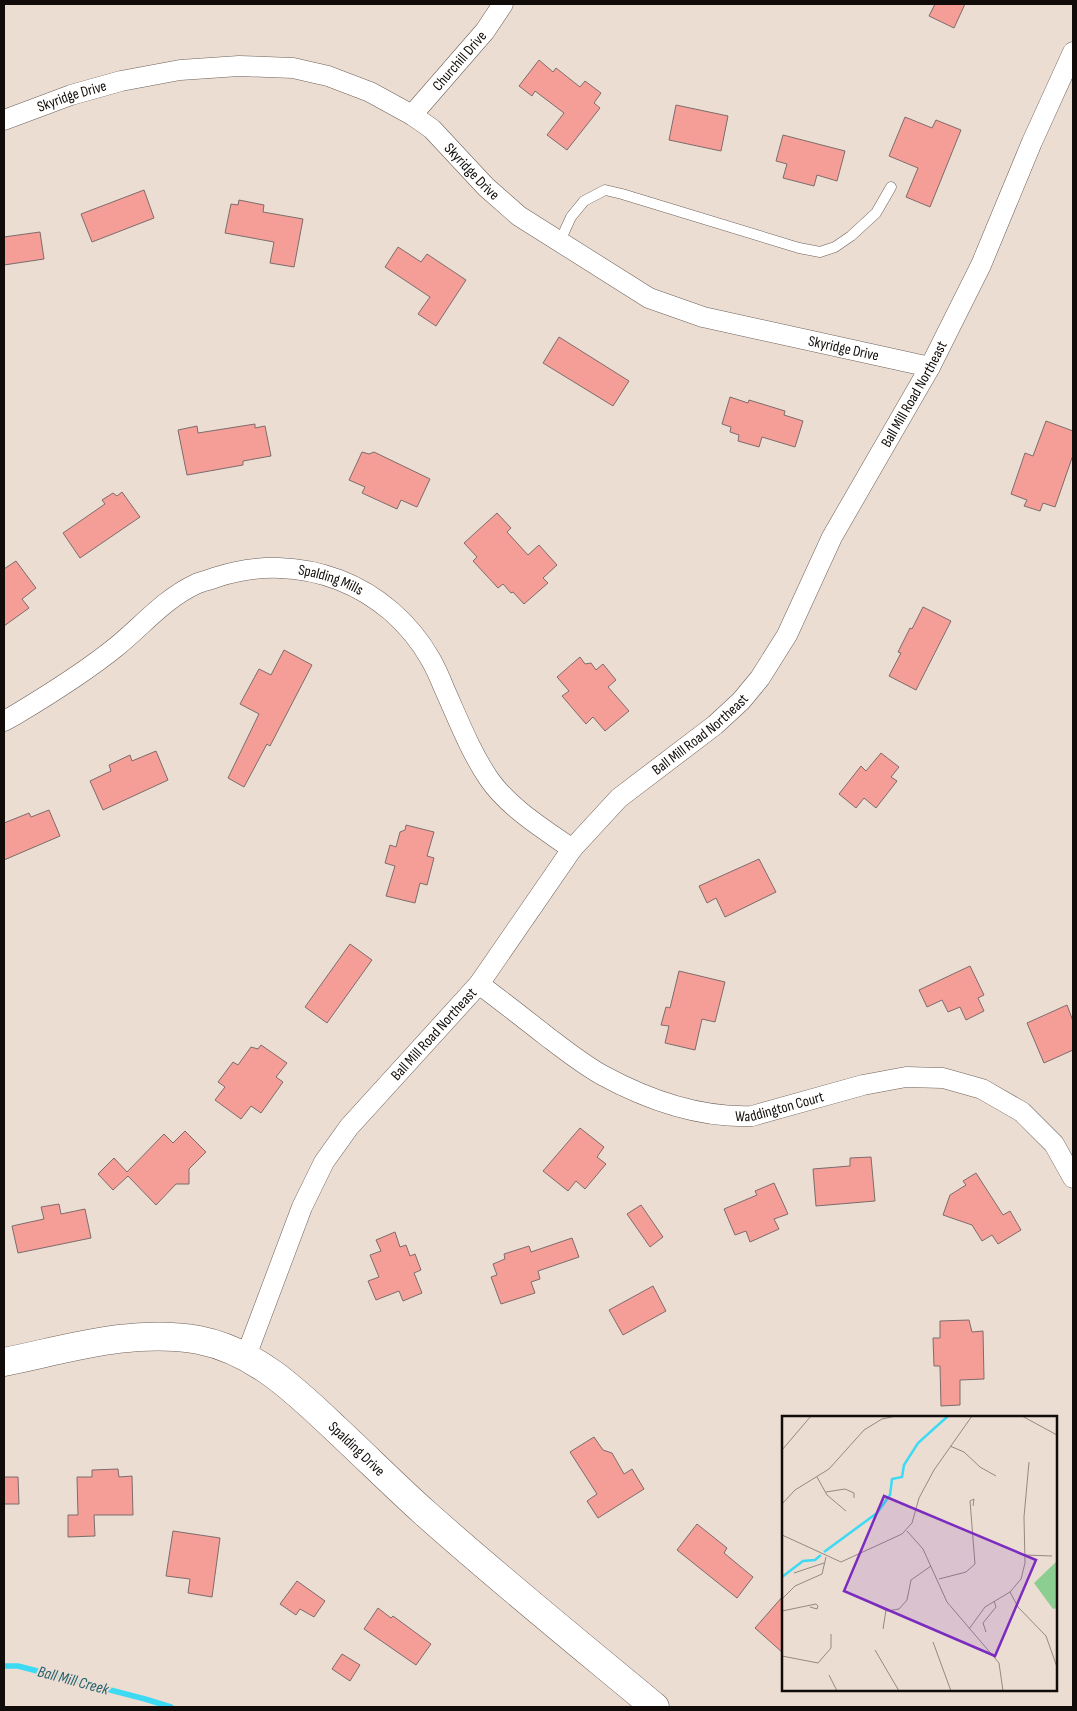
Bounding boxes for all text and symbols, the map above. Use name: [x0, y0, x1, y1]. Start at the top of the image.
street label: Churchill Drive: [428, 27, 491, 95]
street label: Skyridge Drive: [34, 76, 109, 116]
street label: Skyridge Drive: [440, 139, 503, 204]
street label: Skyridge Drive: [807, 331, 881, 365]
street label: Ball Mill Road Northeast: [876, 337, 951, 450]
street label: Spalding Mills: [297, 560, 367, 599]
street label: Ball Mill Road Northeast: [648, 690, 753, 779]
street label: Ball Mill Road Northeast: [387, 983, 481, 1084]
street label: Waddington Court: [735, 1087, 826, 1126]
inset map: [782, 1416, 1057, 1691]
street label: Spalding Drive: [324, 1417, 389, 1480]
water label: Ball Mill Creek: [35, 1662, 112, 1700]

